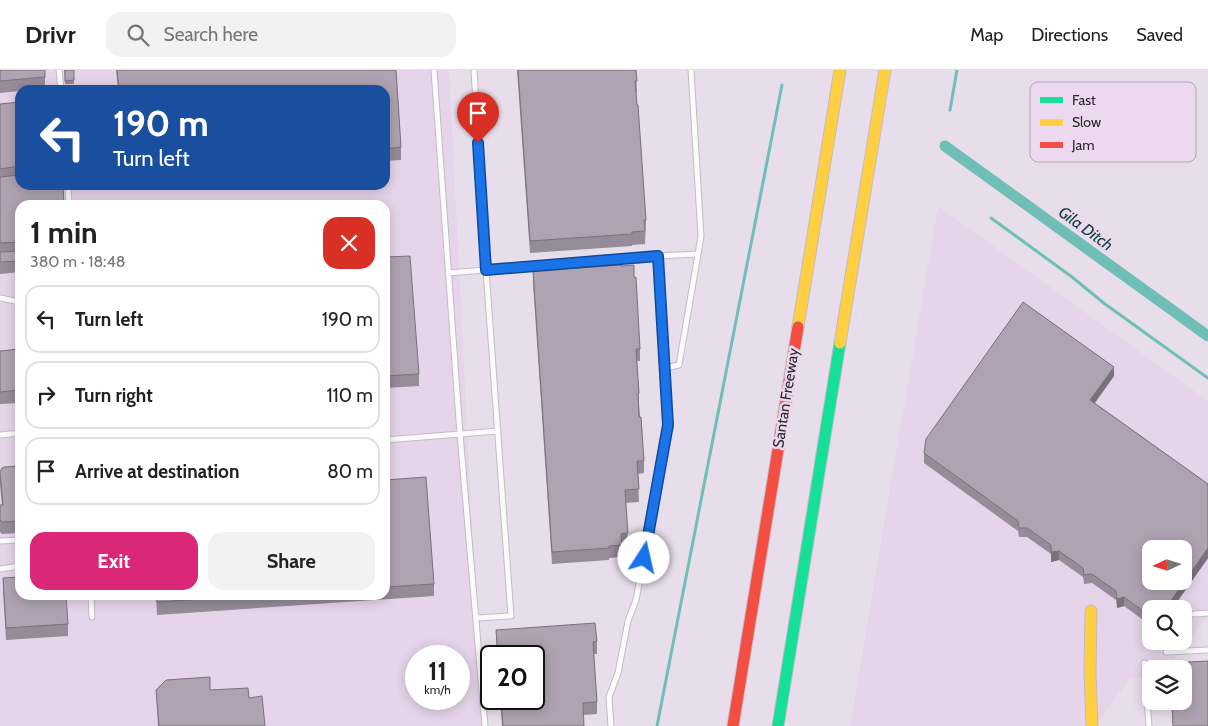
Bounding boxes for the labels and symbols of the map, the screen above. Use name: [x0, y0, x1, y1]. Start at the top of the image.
legend: [1030, 82, 1196, 162]
text: Fast: [1072, 91, 1096, 109]
pin: [457, 92, 499, 143]
text: Slow: [1072, 113, 1101, 131]
text: Jam: [1071, 136, 1094, 154]
water label: Gila Ditch: [1055, 202, 1117, 254]
street label: Santan Freeway: [769, 346, 803, 449]
position arrow: [617, 531, 669, 583]
north arrow: [1142, 540, 1192, 590]
speed limit sign: 20: [480, 645, 545, 710]

